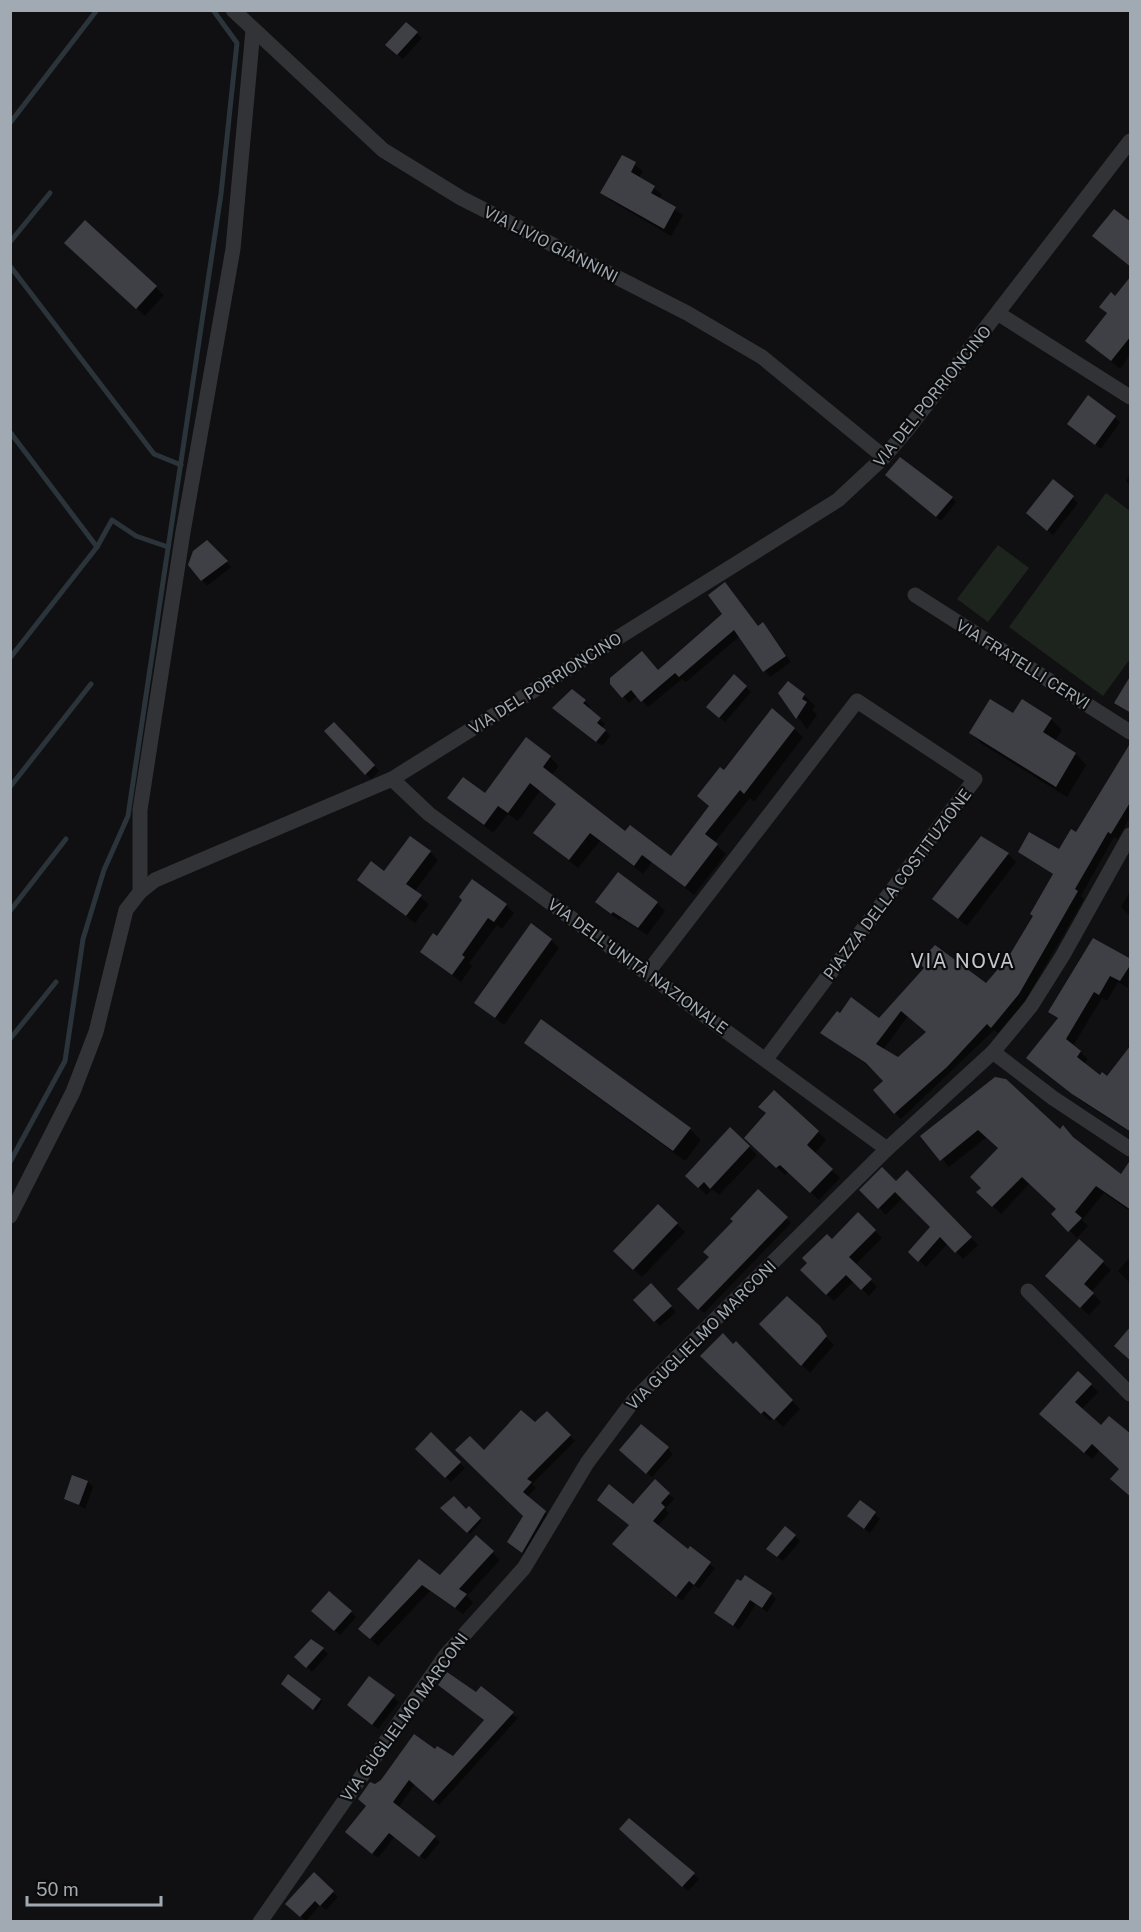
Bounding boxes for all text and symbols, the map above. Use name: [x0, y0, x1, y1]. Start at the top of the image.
street label: VIA LIVIO GIANNINI: [480, 202, 621, 287]
street label: VIA DEL PORRIONCINO: [870, 322, 995, 471]
street label: VIA FRATELLI CERVI: [952, 616, 1093, 713]
street label: VIA DEL PORRIONCINO: [466, 629, 625, 738]
street label: PIAZZA DELLA COSTITUZIONE: [819, 785, 975, 983]
street label: VIA DELL'UNITÀ NAZIONALE: [544, 894, 732, 1038]
district label: VIA NOVA: [911, 949, 1016, 973]
street label: VIA GUGLIELMO MARCONI: [623, 1257, 780, 1414]
street label: VIA GUGLIELMO MARCONI: [337, 1629, 472, 1805]
scale bar: [27, 1869, 160, 1907]
text: 50 m: [36, 1879, 79, 1900]

